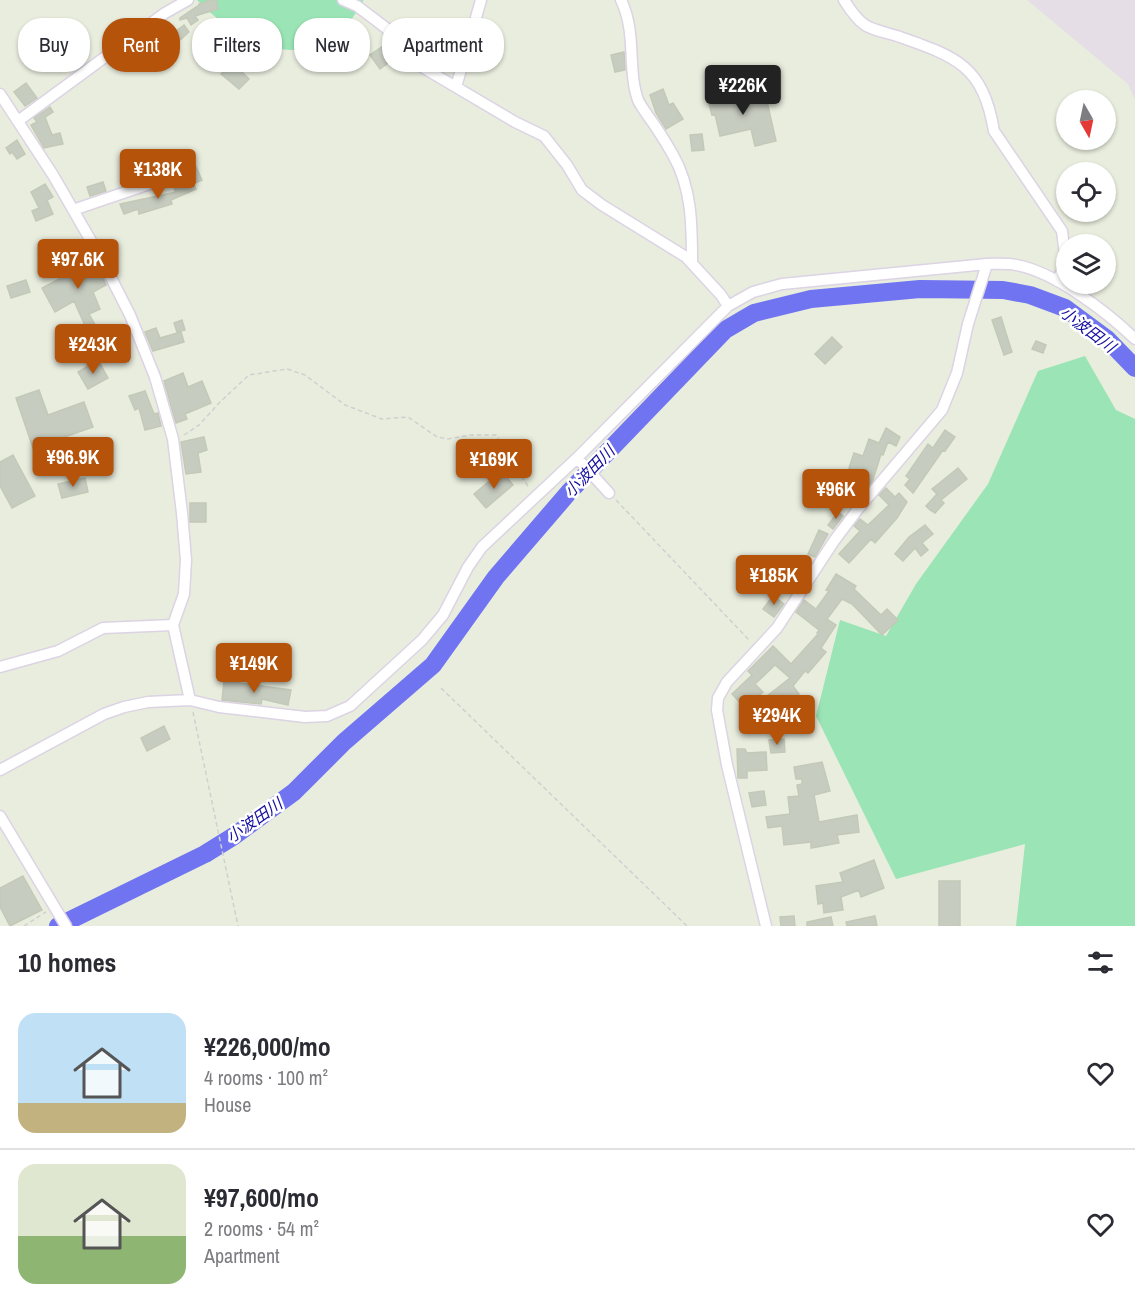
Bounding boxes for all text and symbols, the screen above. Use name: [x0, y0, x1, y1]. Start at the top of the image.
chip: Buy: [18, 18, 90, 72]
chip: Rent: [102, 18, 180, 72]
chip: Filters: [192, 18, 282, 72]
chip: New: [294, 18, 370, 72]
chip: Apartment: [382, 18, 504, 72]
pin: ¥226K: [701, 65, 785, 116]
text: ¥226K: [719, 71, 767, 98]
north arrow: [1056, 90, 1116, 150]
map controls: [1056, 90, 1116, 294]
pin: ¥138K: [116, 149, 200, 200]
text: ¥138K: [134, 155, 182, 182]
button: locate: [1056, 162, 1116, 222]
button: layers: [1056, 234, 1116, 294]
pin: ¥97.6K: [29, 239, 127, 290]
text: ¥97.6K: [52, 245, 104, 272]
water label: 小波田川: [1056, 301, 1122, 358]
pin: ¥243K: [51, 324, 135, 375]
text: ¥243K: [69, 330, 117, 357]
pin: ¥96.9K: [24, 437, 122, 488]
pin: ¥169K: [452, 439, 536, 490]
water label: 小波田川: [559, 439, 621, 502]
text: ¥96.9K: [47, 443, 99, 470]
text: ¥169K: [470, 445, 518, 472]
pin: ¥96K: [800, 469, 872, 520]
text: ¥96K: [816, 475, 856, 502]
pin: ¥185K: [732, 555, 816, 606]
text: ¥185K: [750, 561, 798, 588]
pin: ¥149K: [212, 643, 296, 694]
text: ¥149K: [230, 649, 278, 676]
pin: ¥294K: [735, 695, 819, 746]
text: ¥294K: [753, 701, 801, 728]
water label: 小波田川: [221, 791, 288, 847]
text: 10 homes: [18, 945, 116, 980]
icon: filters: [1084, 946, 1117, 979]
text: ¥226,000/mo: [204, 1029, 331, 1064]
icon: home: [66, 1037, 138, 1109]
icon: heart: [1084, 1057, 1117, 1090]
text: 4 rooms · 100 m²: [204, 1064, 328, 1091]
text: House: [204, 1091, 251, 1118]
text: ¥97,600/mo: [204, 1180, 319, 1215]
icon: home: [66, 1188, 138, 1260]
icon: heart: [1084, 1208, 1117, 1241]
text: 2 rooms · 54 m²: [204, 1215, 319, 1242]
text: Apartment: [204, 1242, 280, 1269]

